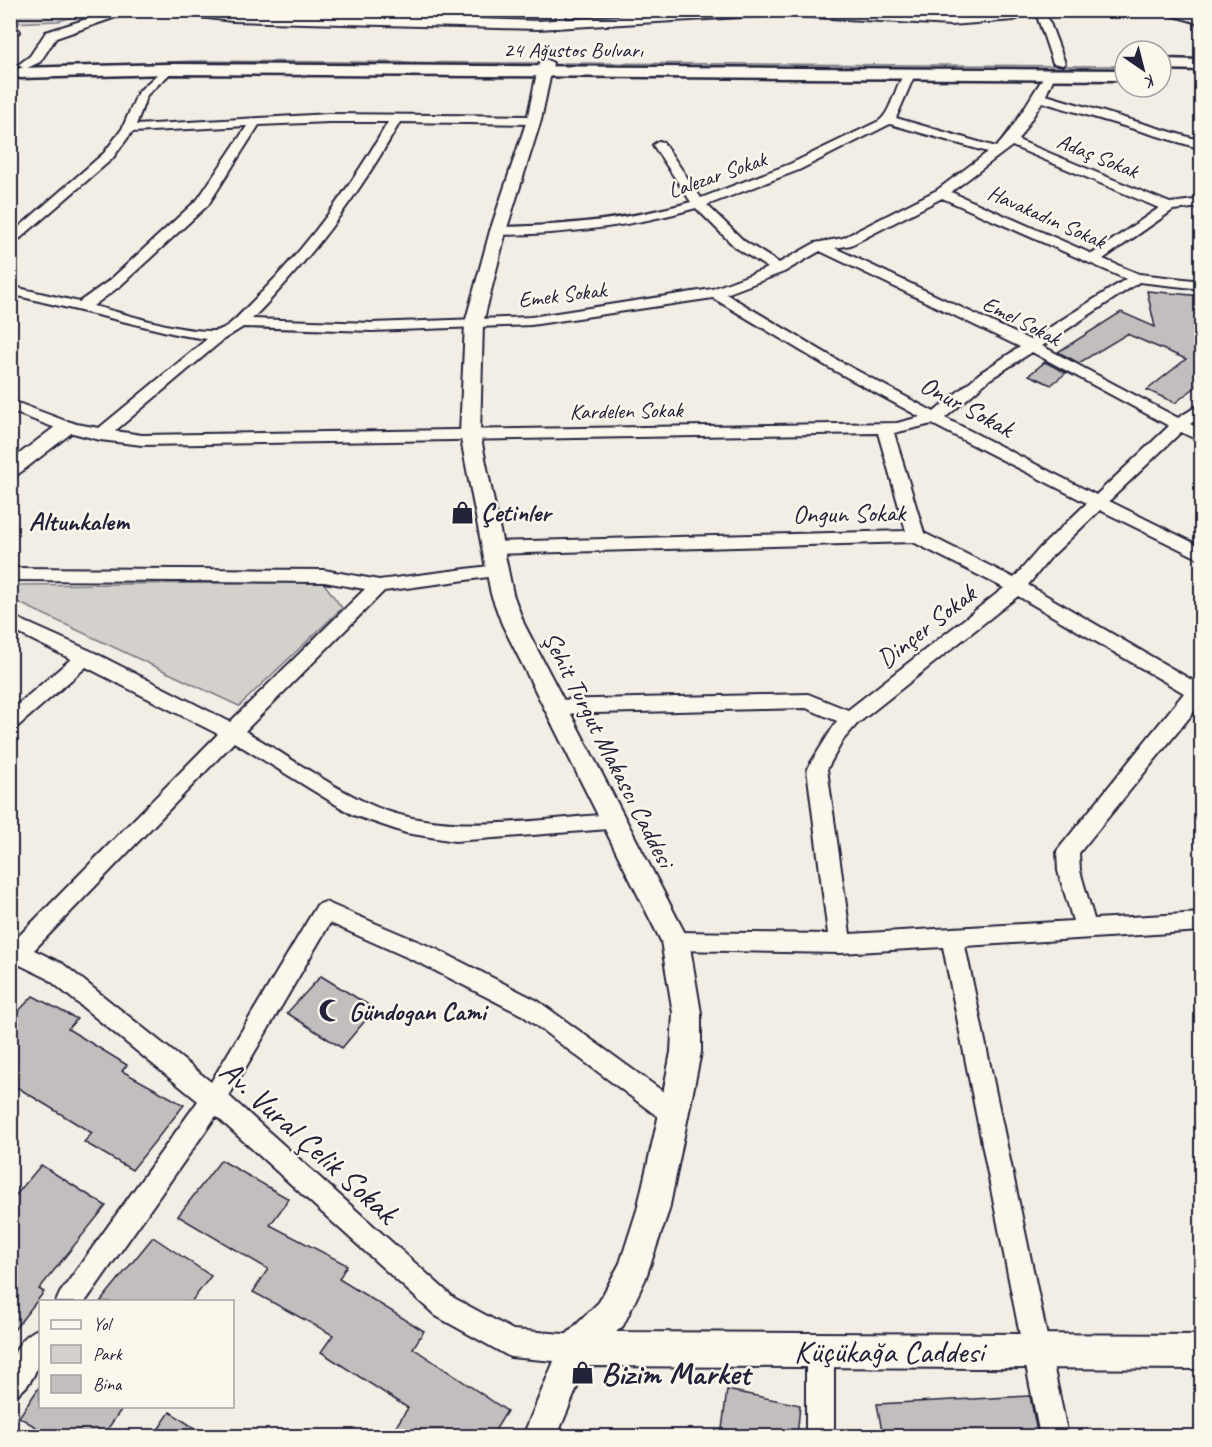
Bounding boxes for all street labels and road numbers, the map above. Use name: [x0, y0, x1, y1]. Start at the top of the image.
street label: 24 Ağustos Bulvarı: [503, 36, 644, 64]
street label: Adaş Sokak: [1053, 127, 1144, 186]
street label: Lalezar Sokak: [664, 144, 772, 205]
street label: Havakadın Sokak: [983, 179, 1112, 256]
street label: Emek Sokak: [517, 275, 609, 314]
street label: Emel Sokak: [978, 289, 1067, 353]
street label: Onur Sokak: [914, 368, 1021, 446]
street label: Kardelen Sokak: [569, 396, 685, 426]
street label: Ongun Sokak: [792, 496, 907, 531]
street label: Dinçer Sokak: [870, 576, 984, 675]
street label: Şehit Turgut Makascı Caddesi: [535, 626, 684, 875]
street label: Av. Vural Çelik Sokak: [211, 1051, 408, 1234]
street label: Küçükağa Caddesi: [794, 1331, 988, 1372]

